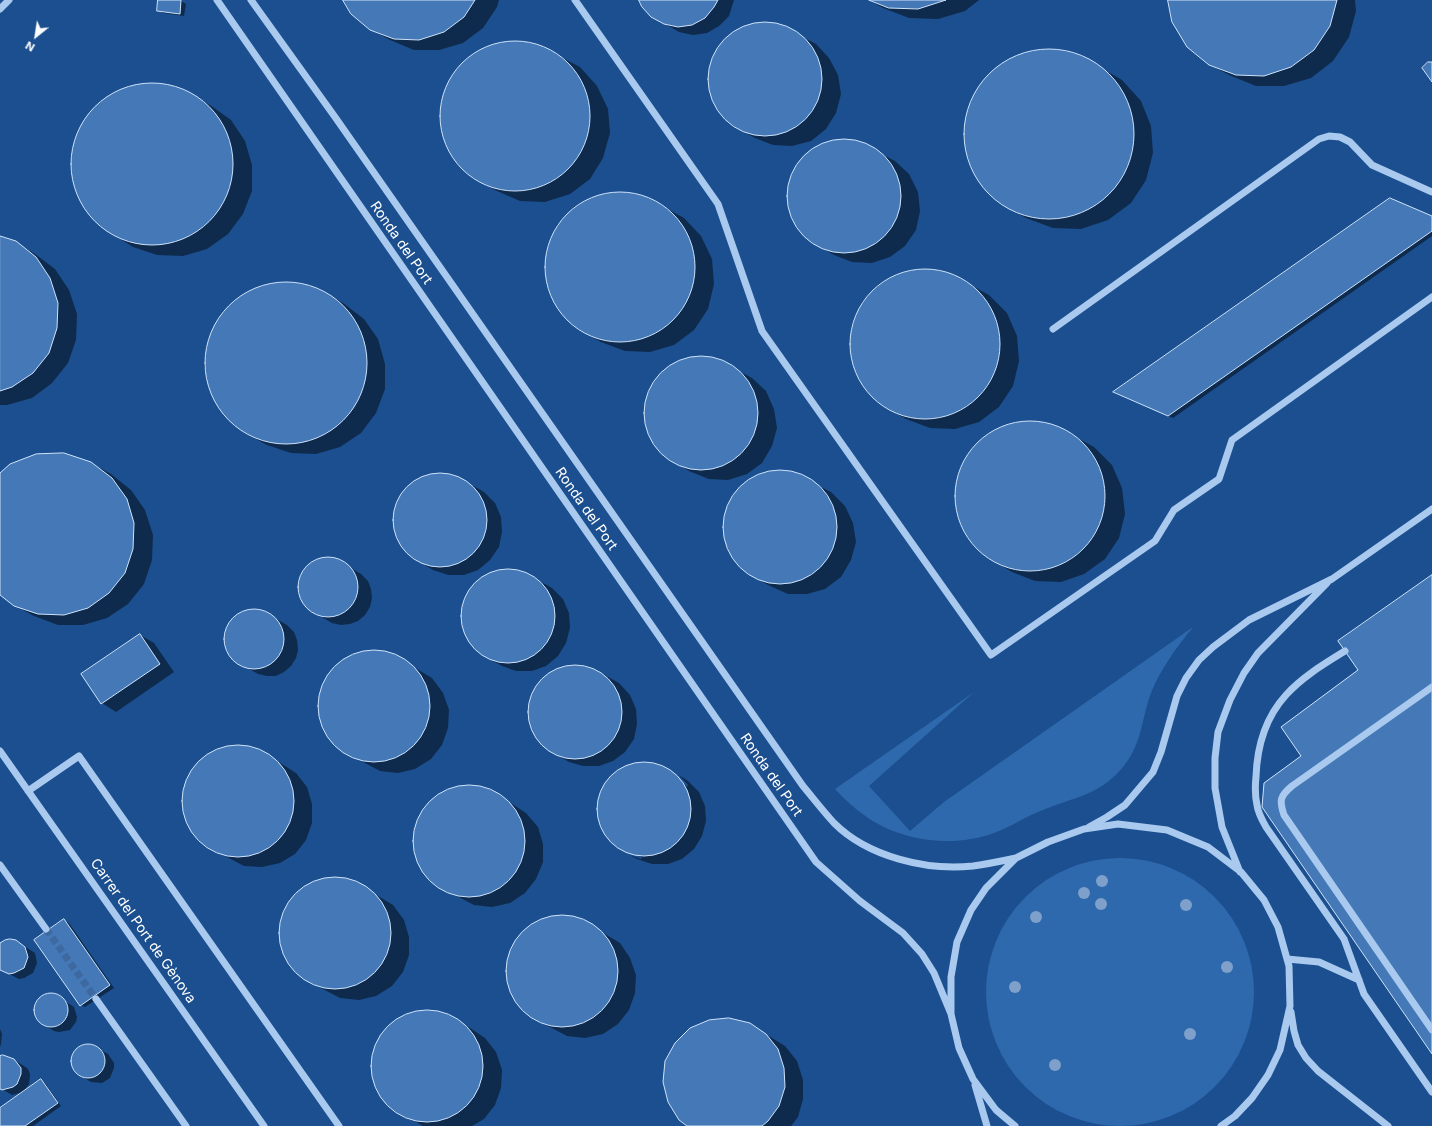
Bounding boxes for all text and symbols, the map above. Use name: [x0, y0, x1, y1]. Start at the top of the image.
north arrow: [16, 16, 56, 56]
text: N: [23, 38, 37, 55]
street label: Ronda del Port: [366, 198, 436, 288]
street label: Ronda del Port: [551, 464, 621, 554]
street label: Ronda del Port: [736, 730, 806, 820]
street label: Carrer del Port de Gènova: [87, 855, 199, 1007]

